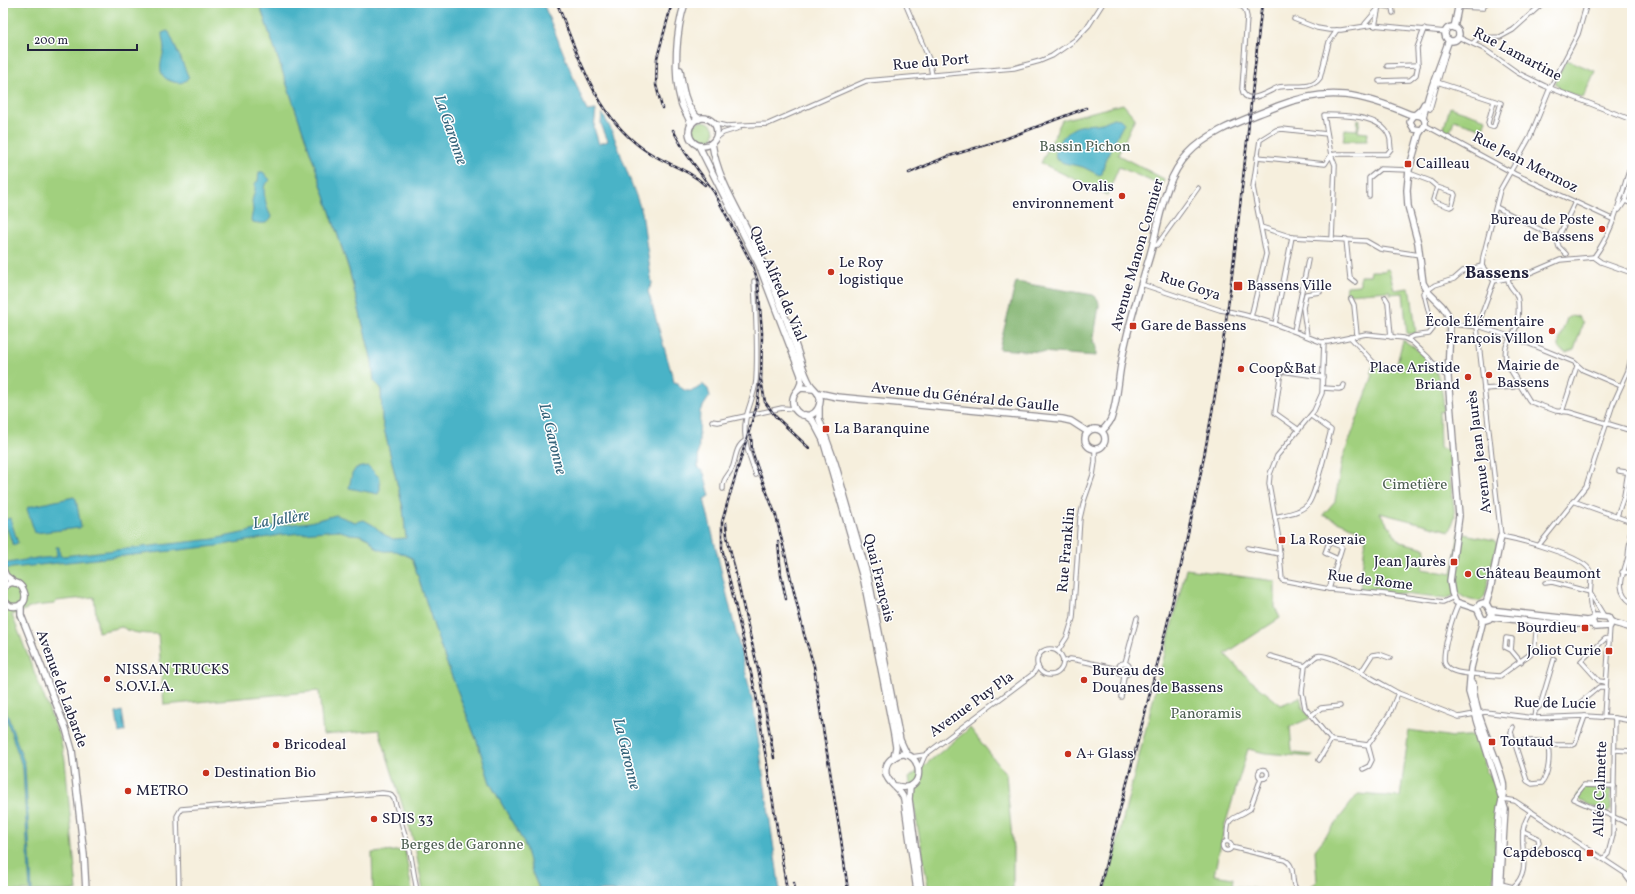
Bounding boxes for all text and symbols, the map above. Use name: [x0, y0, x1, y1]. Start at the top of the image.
street label: Rue Lamartine: [1469, 23, 1565, 87]
scale bar: [28, 26, 137, 52]
text: 200 m: [34, 33, 68, 49]
street label: Rue du Port: [892, 49, 970, 77]
water label: La Garonne: [428, 92, 472, 168]
street label: Rue Jean Mermoz: [1468, 127, 1582, 199]
park label: Bassin Pichon: [1039, 137, 1131, 158]
place label: Cailleau: [1416, 154, 1470, 175]
marker: Cailleau: [1403, 159, 1413, 169]
street label: Avenue Manon Cormier: [1106, 176, 1170, 334]
place label: Ovalis environnement: [1012, 177, 1114, 215]
marker: Ovalis environnement: [1117, 191, 1127, 201]
place label: Bureau de Poste de Bassens: [1490, 210, 1594, 248]
street label: Quai Alfred de Vial: [743, 223, 811, 345]
marker: Bureau de Poste de Bassens: [1597, 224, 1607, 234]
place label: Le Roy logistique: [839, 253, 904, 291]
district label: Bassens: [1465, 262, 1529, 285]
marker: Le Roy logistique: [826, 267, 836, 277]
street label: Rue Goya: [1157, 267, 1223, 307]
place label: Bassens Ville: [1247, 276, 1332, 297]
marker: Bassens Ville: [1232, 280, 1244, 292]
place label: École Élémentaire François Villon: [1425, 312, 1544, 350]
place label: Gare de Bassens: [1141, 316, 1247, 337]
marker: Gare de Bassens: [1128, 321, 1138, 331]
marker: École Élémentaire François Villon: [1547, 326, 1557, 336]
place label: Mairie de Bassens: [1497, 356, 1559, 394]
place label: Place Aristide Briand: [1369, 358, 1460, 396]
place label: Coop&Bat: [1249, 359, 1316, 380]
marker: Coop&Bat: [1236, 364, 1246, 374]
marker: Mairie de Bassens: [1484, 370, 1494, 380]
marker: Place Aristide Briand: [1463, 372, 1473, 382]
street label: Avenue du Général de Gaulle: [870, 378, 1060, 418]
street label: Avenue Jean Jaurès: [1462, 389, 1498, 515]
water label: La Garonne: [532, 401, 572, 477]
place label: La Baranquine: [834, 419, 930, 440]
marker: La Baranquine: [821, 424, 831, 434]
park label: Cimetière: [1383, 475, 1447, 496]
water label: La Jallère: [251, 505, 311, 535]
street label: Rue Franklin: [1053, 506, 1081, 594]
place label: La Roseraie: [1290, 530, 1366, 551]
street label: Quai Français: [857, 532, 899, 624]
marker: La Roseraie: [1277, 535, 1287, 545]
place label: Jean Jaurès: [1374, 552, 1446, 573]
marker: Jean Jaurès: [1449, 557, 1459, 567]
place label: Château Beaumont: [1476, 564, 1601, 585]
street label: Rue de Rome: [1326, 565, 1414, 597]
marker: Château Beaumont: [1463, 569, 1473, 579]
place label: Bourdieu: [1516, 618, 1577, 639]
marker: Bourdieu: [1580, 623, 1590, 633]
street label: Avenue de Labarde: [30, 627, 92, 751]
place label: Joliot Curie: [1527, 641, 1601, 662]
marker: Joliot Curie: [1604, 646, 1614, 656]
place label: NISSAN TRUCKS S.O.V.I.A.: [115, 660, 229, 698]
place label: Bureau des Douanes de Bassens: [1092, 661, 1223, 699]
street label: Avenue Puy Pla: [925, 667, 1019, 743]
marker: NISSAN TRUCKS S.O.V.I.A.: [102, 674, 112, 684]
marker: Bureau des Douanes de Bassens: [1079, 675, 1089, 685]
street label: Rue de Lucie: [1514, 693, 1596, 715]
park label: Panoramis: [1170, 704, 1242, 725]
water label: La Garonne: [606, 716, 646, 792]
place label: Toutaud: [1500, 732, 1554, 753]
place label: Bricodeal: [284, 735, 346, 756]
marker: Toutaud: [1487, 737, 1497, 747]
marker: Bricodeal: [271, 740, 281, 750]
street label: Allée Calmette: [1589, 741, 1613, 837]
place label: A+ Glass: [1076, 744, 1134, 765]
marker: A+ Glass: [1063, 749, 1073, 759]
place label: Destination Bio: [214, 763, 316, 784]
marker: Destination Bio: [201, 768, 211, 778]
place label: METRO: [136, 781, 188, 802]
marker: METRO: [123, 786, 133, 796]
place label: SDIS 33: [382, 809, 433, 830]
marker: SDIS 33: [369, 814, 379, 824]
park label: Berges de Garonne: [400, 835, 524, 856]
place label: Capdeboscq: [1503, 843, 1583, 864]
marker: Capdeboscq: [1585, 848, 1595, 858]

